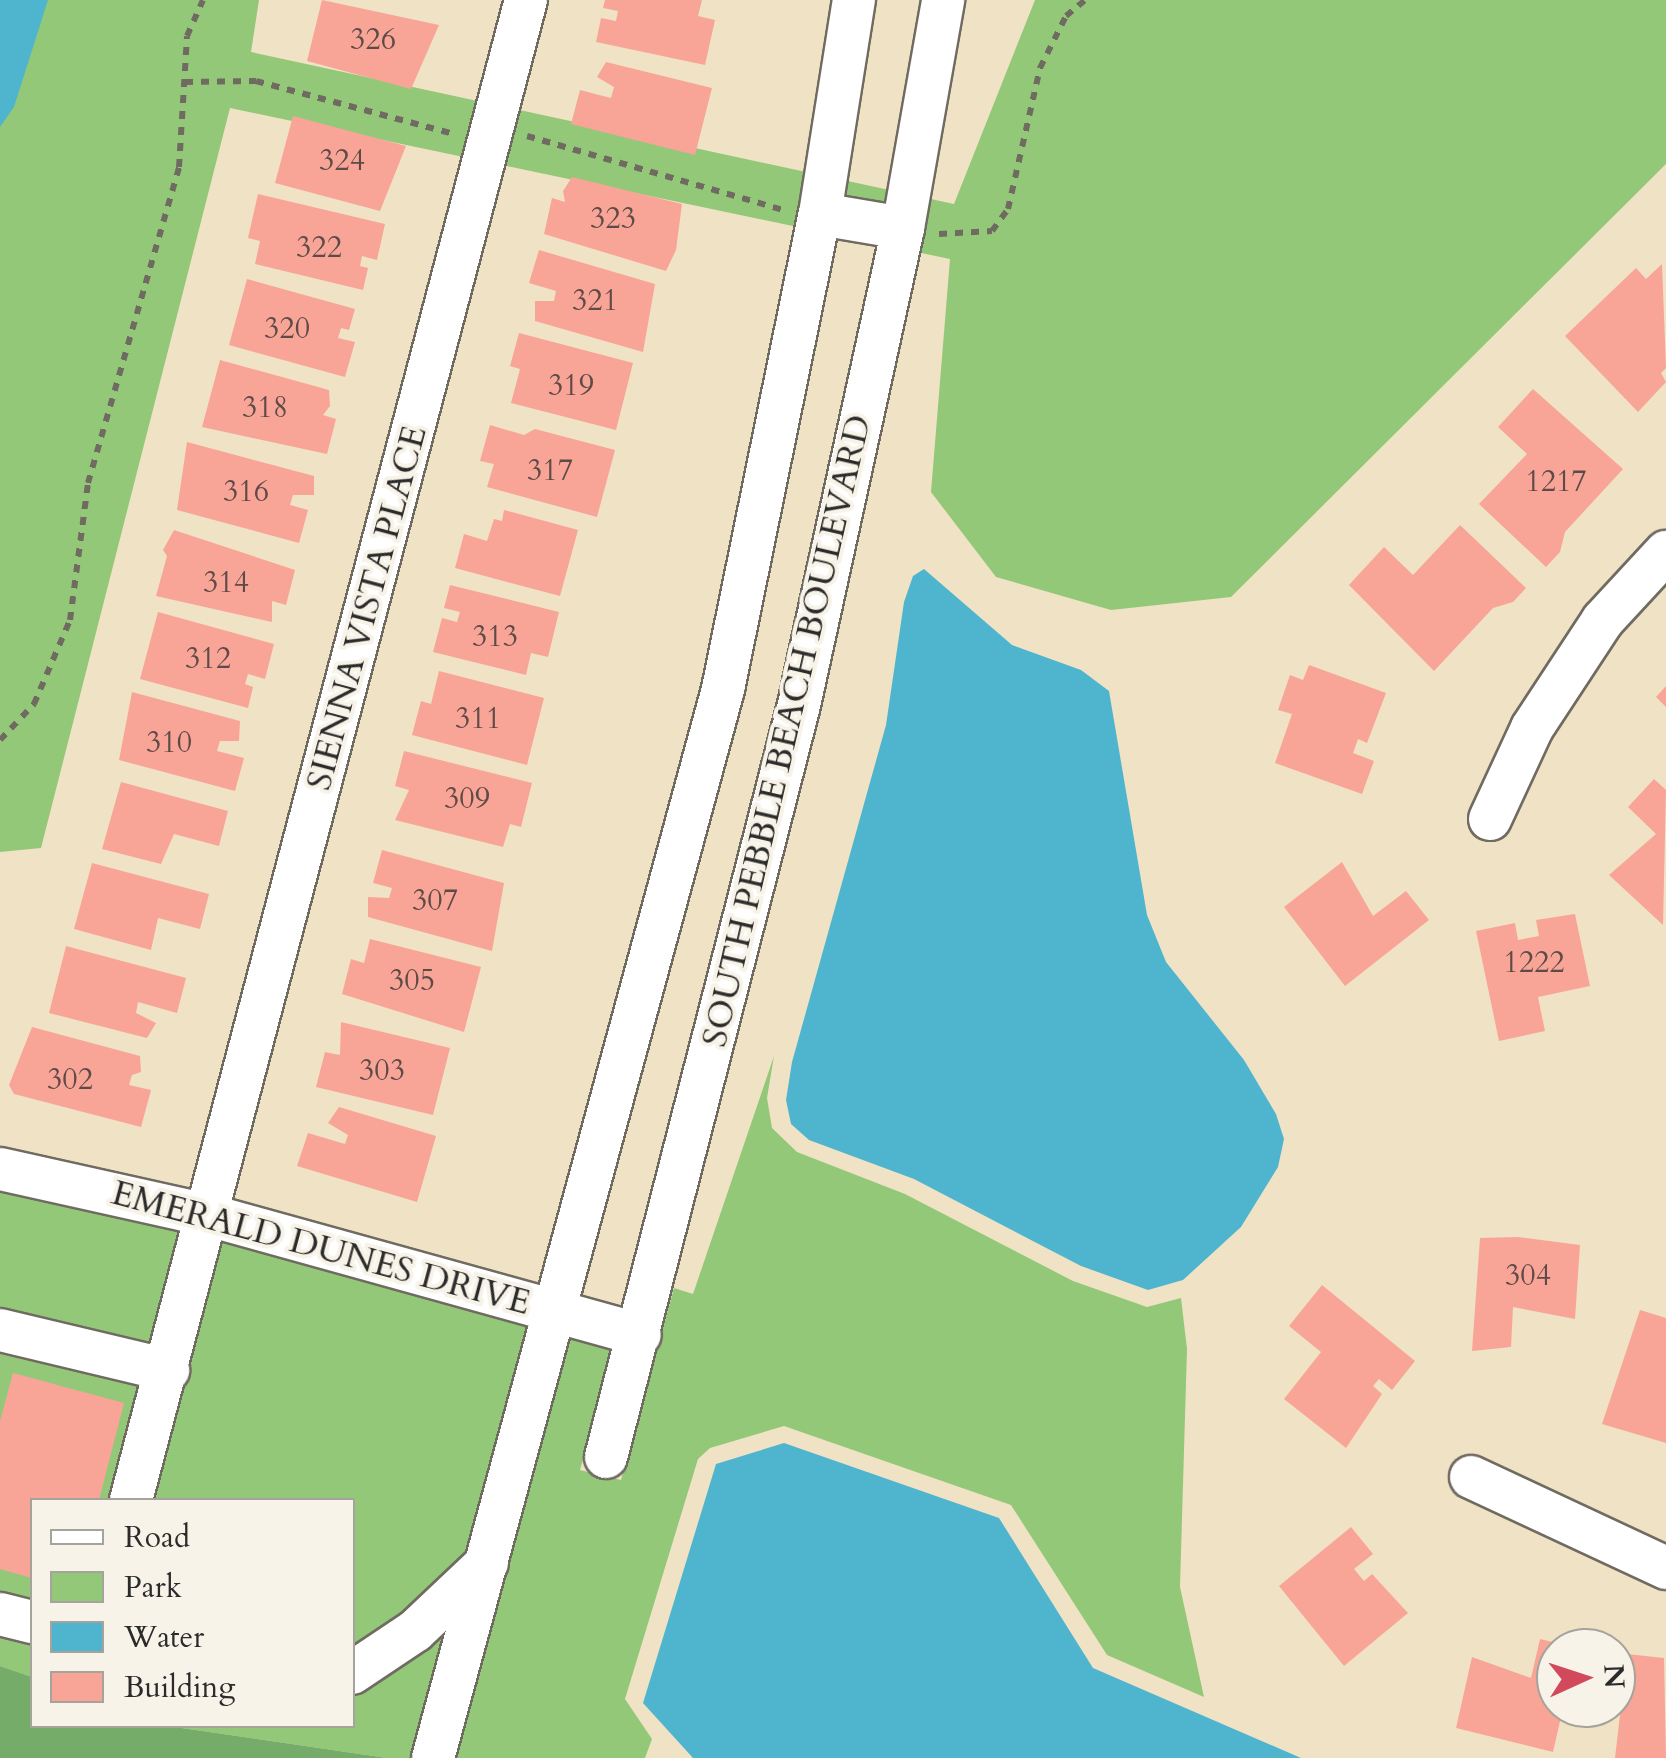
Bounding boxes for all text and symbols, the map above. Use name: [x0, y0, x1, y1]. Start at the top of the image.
house number: 326: [350, 22, 396, 58]
house number: 324: [319, 143, 365, 179]
house number: 323: [590, 201, 636, 237]
house number: 322: [296, 230, 342, 266]
house number: 321: [572, 283, 618, 319]
house number: 320: [264, 311, 310, 347]
house number: 319: [548, 368, 594, 404]
house number: 318: [242, 390, 288, 426]
street label: SOUTH PEBBLE BEACH BOULEVARD: [694, 411, 880, 1051]
street label: SIENNA VISTA PLACE: [298, 421, 436, 795]
house number: 317: [527, 453, 573, 489]
house number: 1217: [1525, 464, 1587, 500]
house number: 316: [223, 474, 269, 510]
house number: 314: [203, 565, 249, 601]
house number: 313: [472, 619, 518, 655]
house number: 312: [185, 641, 231, 677]
house number: 311: [455, 701, 501, 737]
house number: 310: [146, 725, 192, 761]
house number: 309: [444, 781, 490, 817]
house number: 307: [412, 883, 458, 919]
house number: 1222: [1503, 945, 1565, 981]
house number: 305: [389, 963, 435, 999]
house number: 303: [359, 1053, 405, 1089]
house number: 302: [47, 1062, 93, 1098]
street label: EMERALD DUNES DRIVE: [107, 1172, 535, 1324]
house number: 304: [1505, 1258, 1551, 1294]
legend: [30, 1498, 355, 1728]
text: Road: [124, 1517, 190, 1558]
text: Park: [124, 1567, 182, 1608]
text: Water: [124, 1617, 204, 1658]
north arrow: [1536, 1628, 1636, 1728]
text: N: [1594, 1663, 1634, 1690]
text: Building: [124, 1667, 235, 1708]

